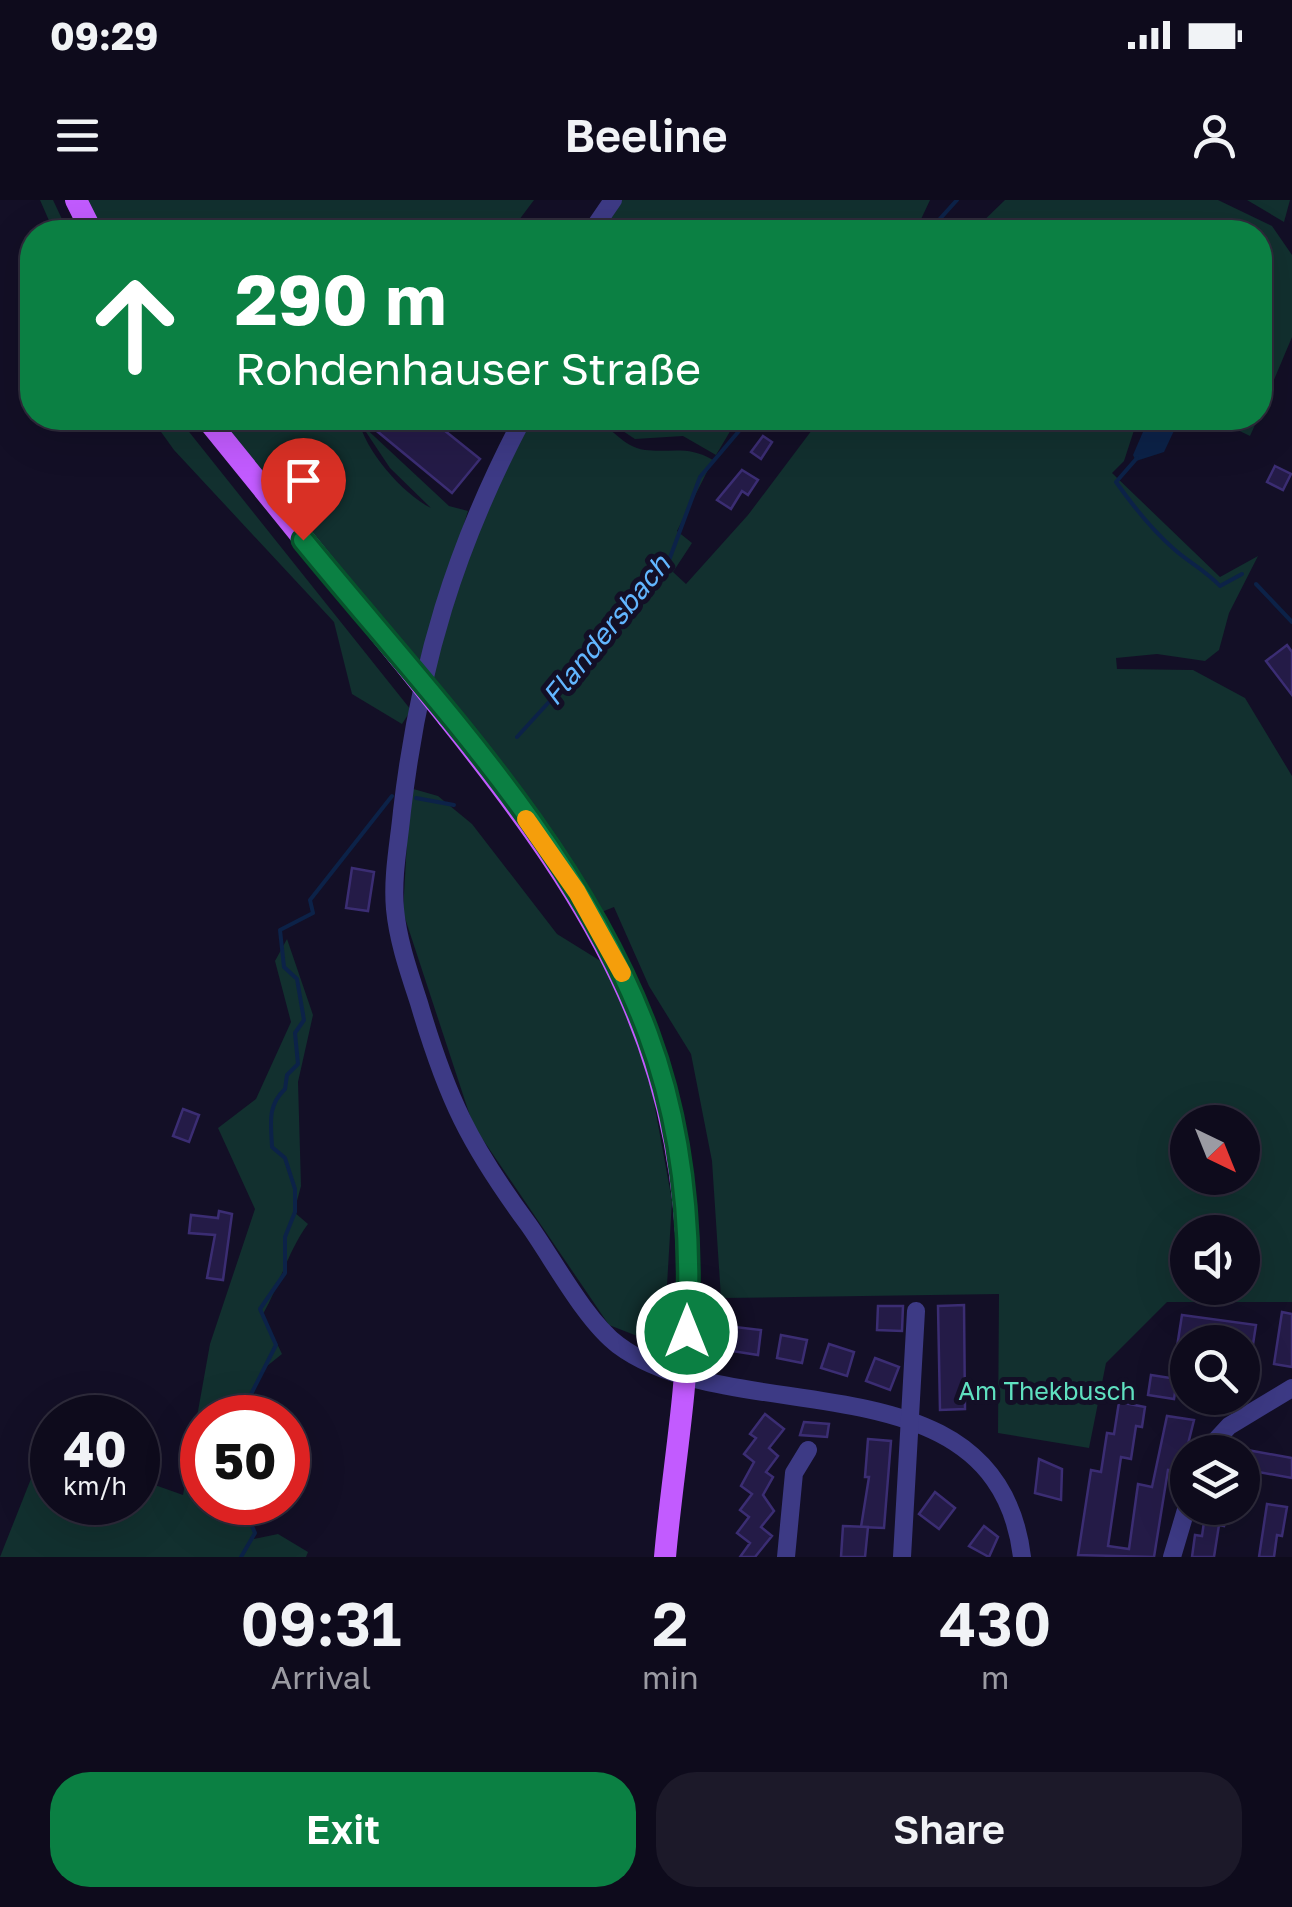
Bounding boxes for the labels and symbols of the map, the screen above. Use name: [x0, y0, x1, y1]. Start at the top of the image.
pin: [261, 438, 346, 541]
water label: Flandersbach: [535, 547, 677, 711]
north arrow: [1170, 1105, 1260, 1195]
position arrow: [635, 1280, 739, 1384]
park label: Am Thekbusch: [958, 1375, 1136, 1406]
speed limit sign: 50: [180, 1395, 310, 1525]

